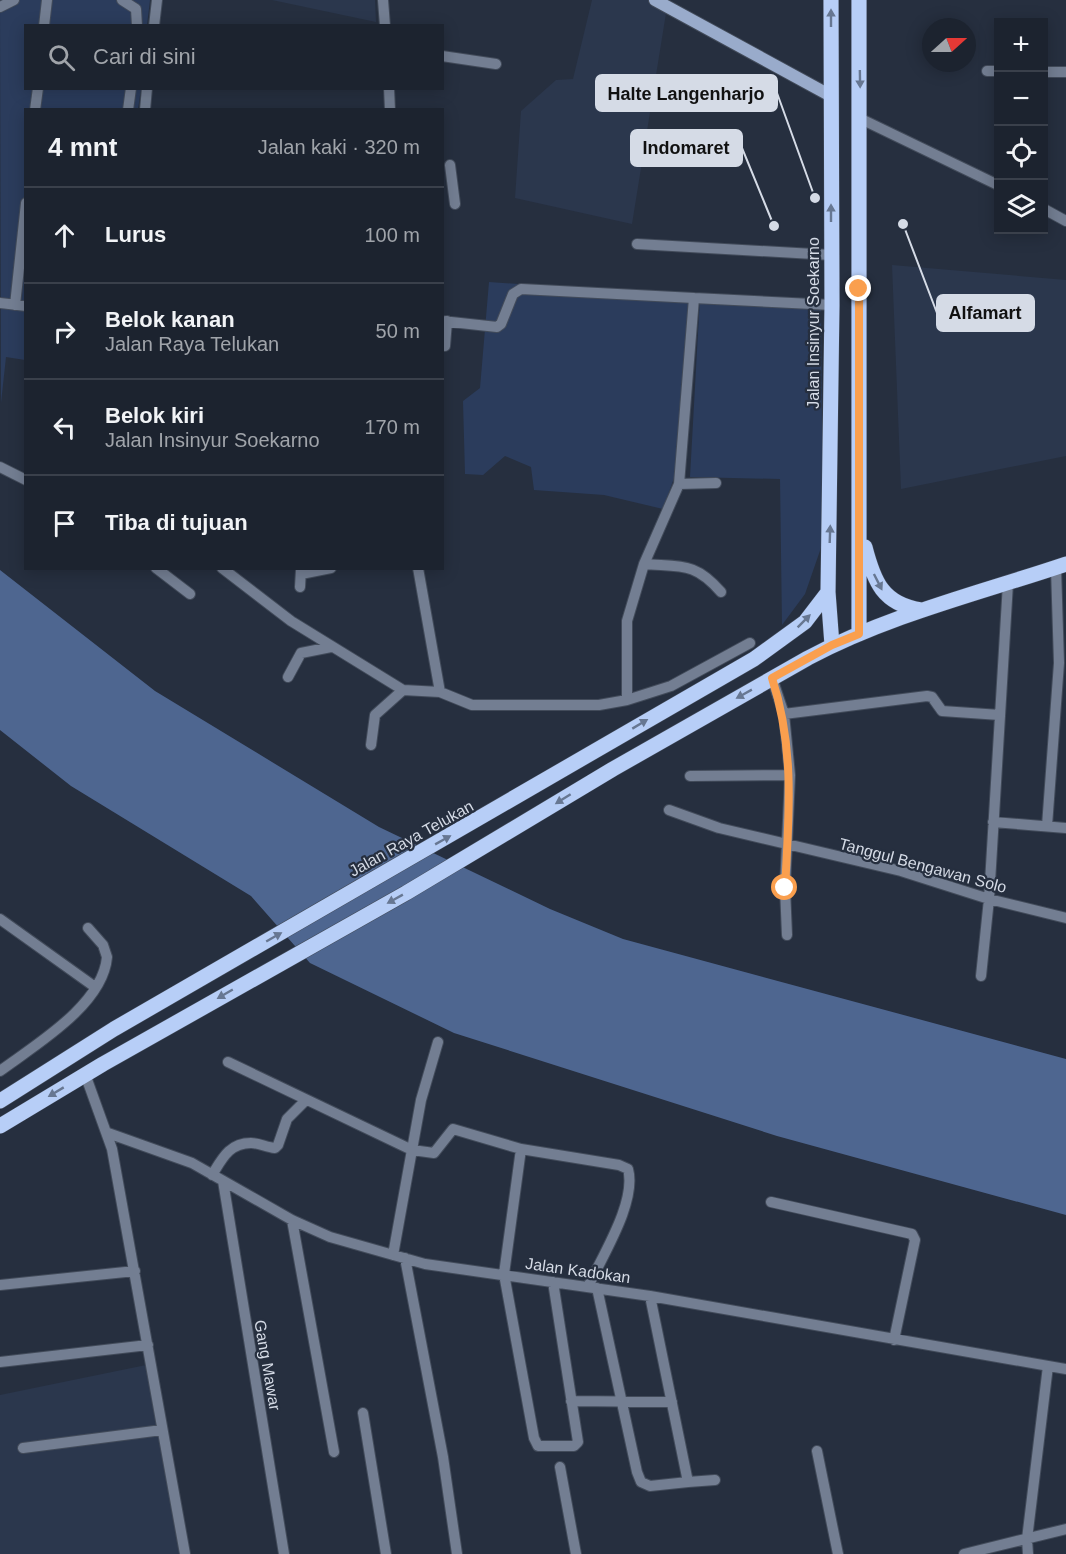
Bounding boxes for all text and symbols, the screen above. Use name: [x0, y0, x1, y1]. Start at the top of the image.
one-way arrow: [826, 8, 836, 27]
north arrow: [922, 18, 976, 72]
map controls: [994, 18, 1048, 234]
button: +: [994, 18, 1048, 72]
search box: [24, 24, 444, 90]
icon: search: [45, 41, 78, 74]
text: Cari di sini: [93, 44, 196, 69]
one-way arrow: [855, 70, 865, 89]
button: −: [994, 72, 1048, 126]
callout: Halte Langenharjo: [596, 75, 777, 111]
text: Halte Langenharjo: [607, 84, 765, 104]
button: locate: [994, 126, 1048, 180]
callout: Indomaret: [631, 130, 742, 166]
text: 4 mnt: [48, 132, 117, 162]
text: Jalan kaki · 320 m: [258, 136, 420, 158]
text: Indomaret: [642, 138, 730, 158]
button: layers: [994, 180, 1048, 234]
one-way arrow: [826, 203, 836, 222]
icon: ahead: [48, 219, 81, 252]
text: Lurus: [105, 222, 166, 247]
text: 100 m: [364, 224, 420, 246]
street label: Jalan Insinyur Soekarno: [805, 237, 822, 409]
route end: [845, 275, 871, 301]
callout: Alfamart: [937, 295, 1034, 331]
text: Alfamart: [948, 303, 1022, 323]
text: Belok kanan: [105, 307, 235, 332]
icon: right: [48, 315, 81, 348]
text: 50 m: [376, 320, 420, 342]
text: Jalan Raya Telukan: [105, 333, 279, 355]
text: Belok kiri: [105, 403, 204, 428]
icon: left: [48, 411, 81, 444]
text: 170 m: [364, 416, 420, 438]
text: Jalan Insinyur Soekarno: [105, 429, 320, 451]
icon: arrive: [48, 507, 81, 540]
text: Tiba di tujuan: [105, 510, 248, 535]
one-way arrow: [825, 524, 834, 543]
one-way arrow: [873, 573, 883, 590]
one-way arrow: [797, 614, 812, 628]
one-way arrow: [735, 689, 752, 699]
one-way arrow: [632, 719, 648, 730]
one-way arrow: [555, 794, 571, 805]
street label: Jalan Raya Telukan: [346, 797, 476, 880]
one-way arrow: [435, 835, 452, 845]
street label: Tanggul Bengawan Solo: [837, 835, 1009, 896]
route start: [771, 874, 797, 900]
one-way arrow: [386, 894, 403, 904]
one-way arrow: [266, 932, 283, 942]
one-way arrow: [216, 989, 233, 999]
one-way arrow: [48, 1086, 64, 1097]
street label: Jalan Kadokan: [524, 1255, 632, 1286]
street label: Gang Mawar: [251, 1319, 284, 1412]

